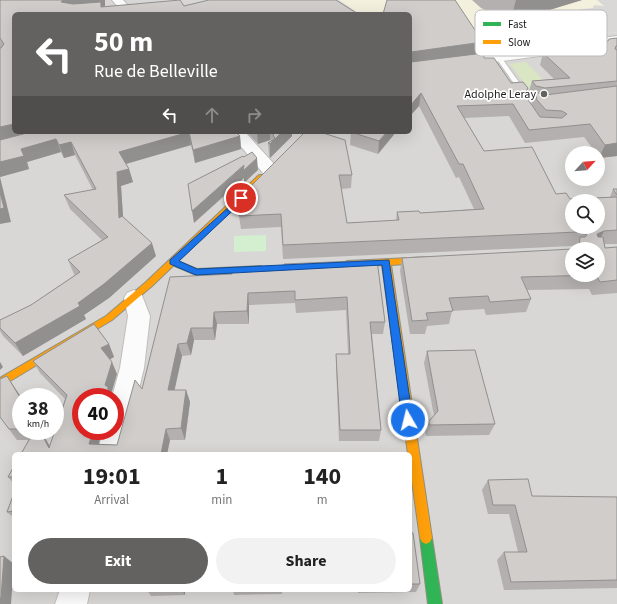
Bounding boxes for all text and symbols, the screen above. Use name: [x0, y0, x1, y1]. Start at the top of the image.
legend: [475, 10, 607, 56]
text: Fast: [508, 17, 527, 32]
text: 50 m: [94, 22, 153, 62]
icon: left: [28, 28, 80, 80]
text: Slow: [508, 35, 531, 50]
text: Rue de Belleville: [94, 59, 218, 84]
place label: Adolphe Leray: [465, 86, 536, 103]
marker: Adolphe Leray: [539, 89, 549, 99]
icon: left: [159, 104, 181, 126]
icon: ahead: [201, 104, 223, 126]
icon: right: [243, 104, 265, 126]
north arrow: [565, 146, 605, 186]
map controls: [565, 146, 605, 282]
pin: [224, 181, 258, 215]
icon: arrive: [230, 187, 252, 209]
button: search: [565, 194, 605, 234]
button: layers: [565, 242, 605, 282]
speed limit sign: 40: [72, 388, 124, 440]
text: 38: [27, 395, 49, 423]
position arrow: [387, 399, 429, 441]
text: km/h: [27, 417, 49, 431]
text: 19:01: [83, 459, 141, 494]
text: 1: [216, 459, 228, 494]
text: 140: [303, 459, 341, 494]
text: Arrival: [94, 491, 129, 509]
text: min: [211, 491, 232, 509]
text: m: [317, 491, 328, 509]
button: Exit: [28, 538, 208, 584]
button: Share: [216, 538, 396, 584]

